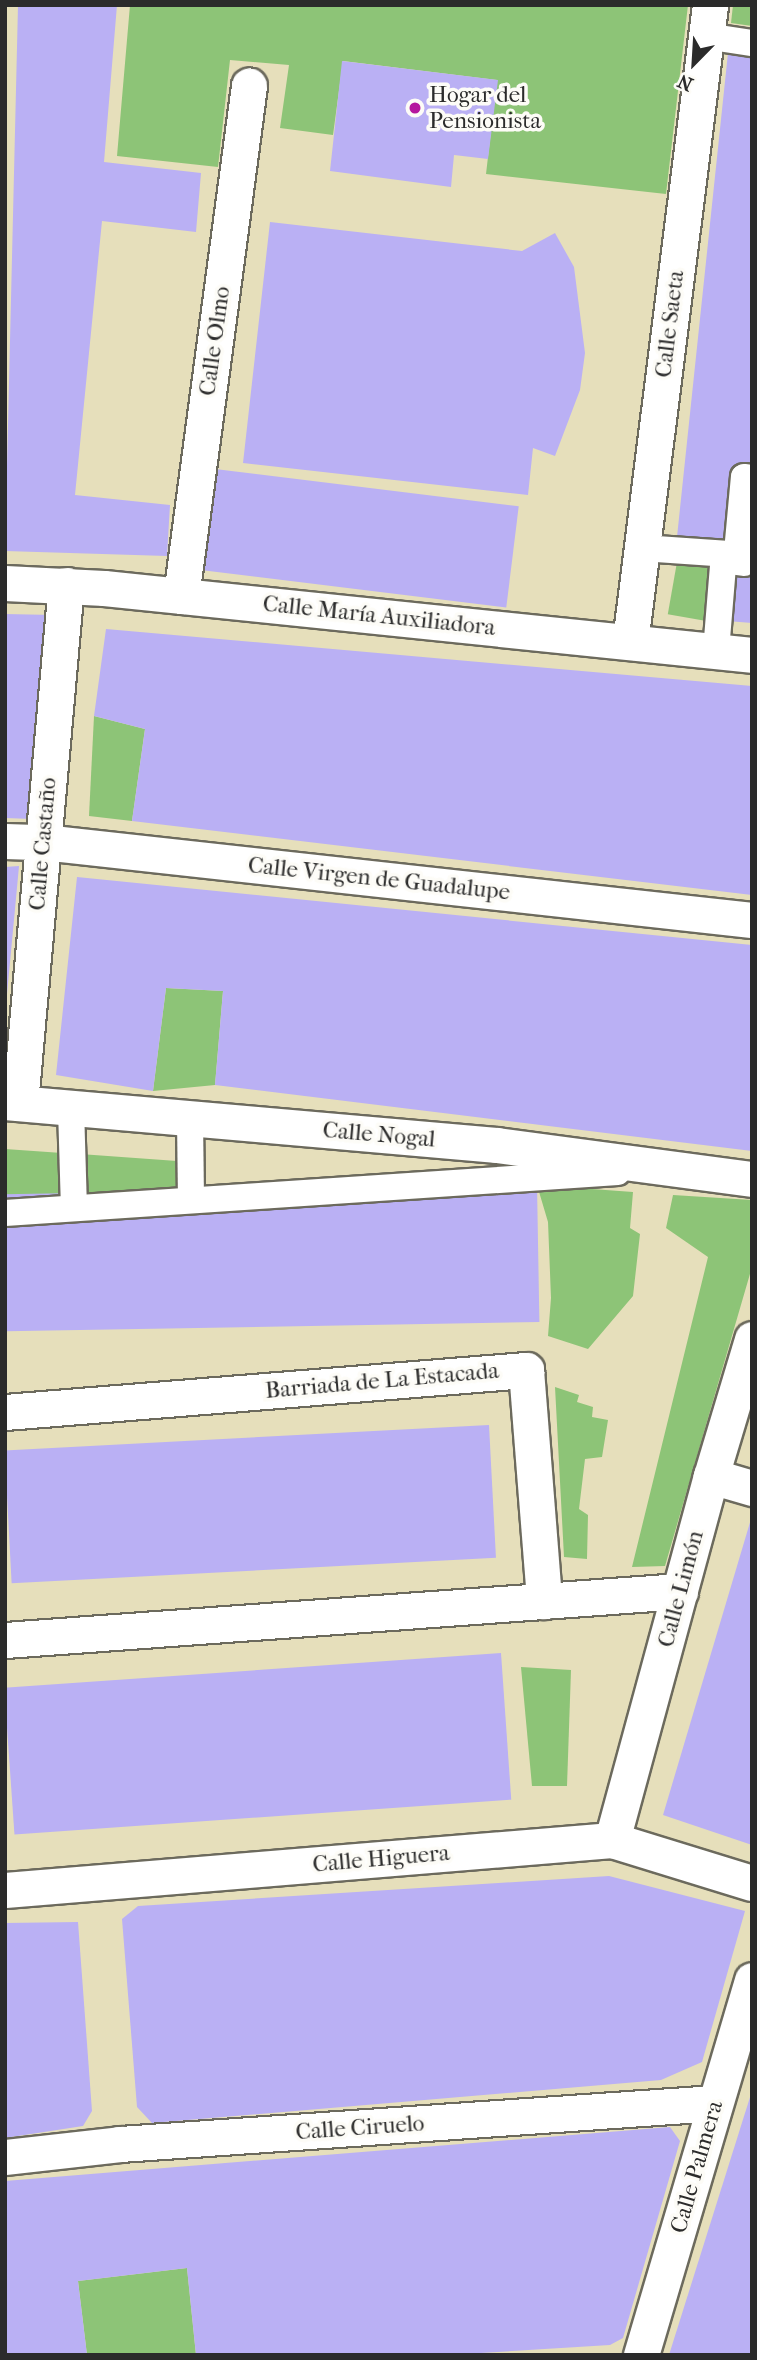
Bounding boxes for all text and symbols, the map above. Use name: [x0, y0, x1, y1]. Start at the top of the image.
north arrow: [659, 28, 729, 98]
text: N: [674, 69, 697, 95]
place label: Hogar del Pensionista: [429, 81, 541, 135]
marker: Hogar del Pensionista: [407, 100, 423, 116]
street label: Calle Saeta: [650, 269, 690, 379]
street label: Calle Olmo: [194, 284, 236, 398]
street label: Calle María Auxiliadora: [261, 590, 497, 642]
street label: Calle Castaño: [23, 776, 63, 912]
street label: Calle Virgen de Guadalupe: [247, 852, 511, 906]
street label: Calle Nogal: [322, 1116, 436, 1154]
street label: Barriada de La Estacada: [264, 1357, 500, 1405]
street label: Calle Limón: [652, 1528, 710, 1650]
street label: Calle Higuera: [311, 1839, 451, 1879]
street label: Calle Palmera: [665, 2098, 729, 2236]
street label: Calle Ciruelo: [295, 2110, 425, 2146]

